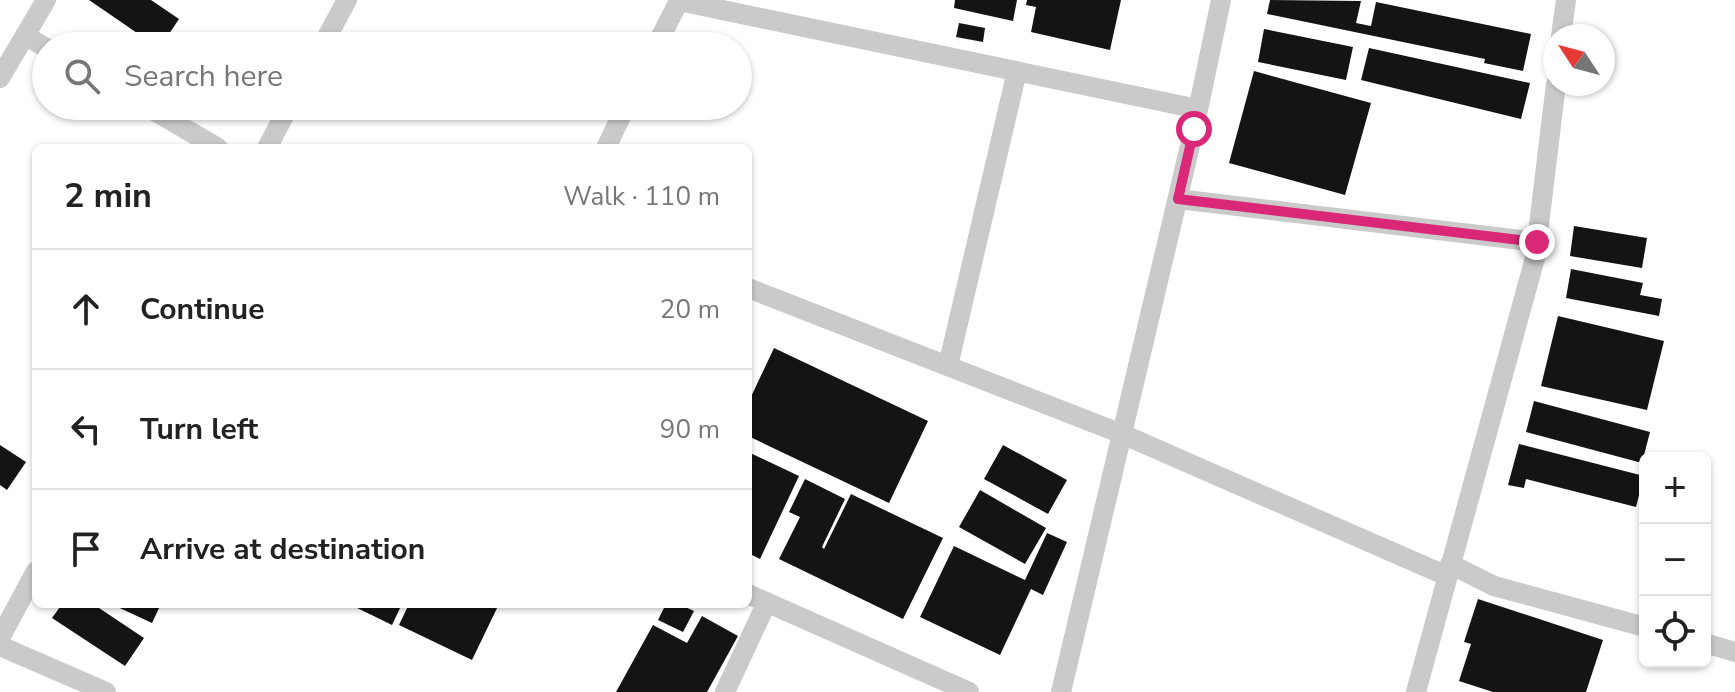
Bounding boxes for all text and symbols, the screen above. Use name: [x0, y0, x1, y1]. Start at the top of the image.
north arrow: [1543, 24, 1615, 96]
search box: [32, 32, 752, 120]
icon: search: [60, 54, 104, 98]
text: Search here: [124, 56, 283, 97]
route start: [1176, 111, 1212, 147]
text: 2 min: [64, 173, 152, 219]
text: Walk · 110 m: [563, 179, 720, 214]
route end: [1519, 224, 1555, 260]
icon: ahead: [64, 287, 108, 331]
text: Continue: [140, 289, 265, 330]
text: 20 m: [660, 292, 720, 327]
icon: left: [64, 407, 108, 451]
text: Turn left: [140, 409, 258, 450]
text: 90 m: [660, 412, 720, 447]
map controls: [1639, 452, 1711, 668]
button: +: [1639, 452, 1711, 524]
button: −: [1639, 524, 1711, 596]
icon: arrive: [64, 527, 108, 571]
text: Arrive at destination: [140, 529, 425, 570]
button: locate: [1639, 596, 1711, 668]

